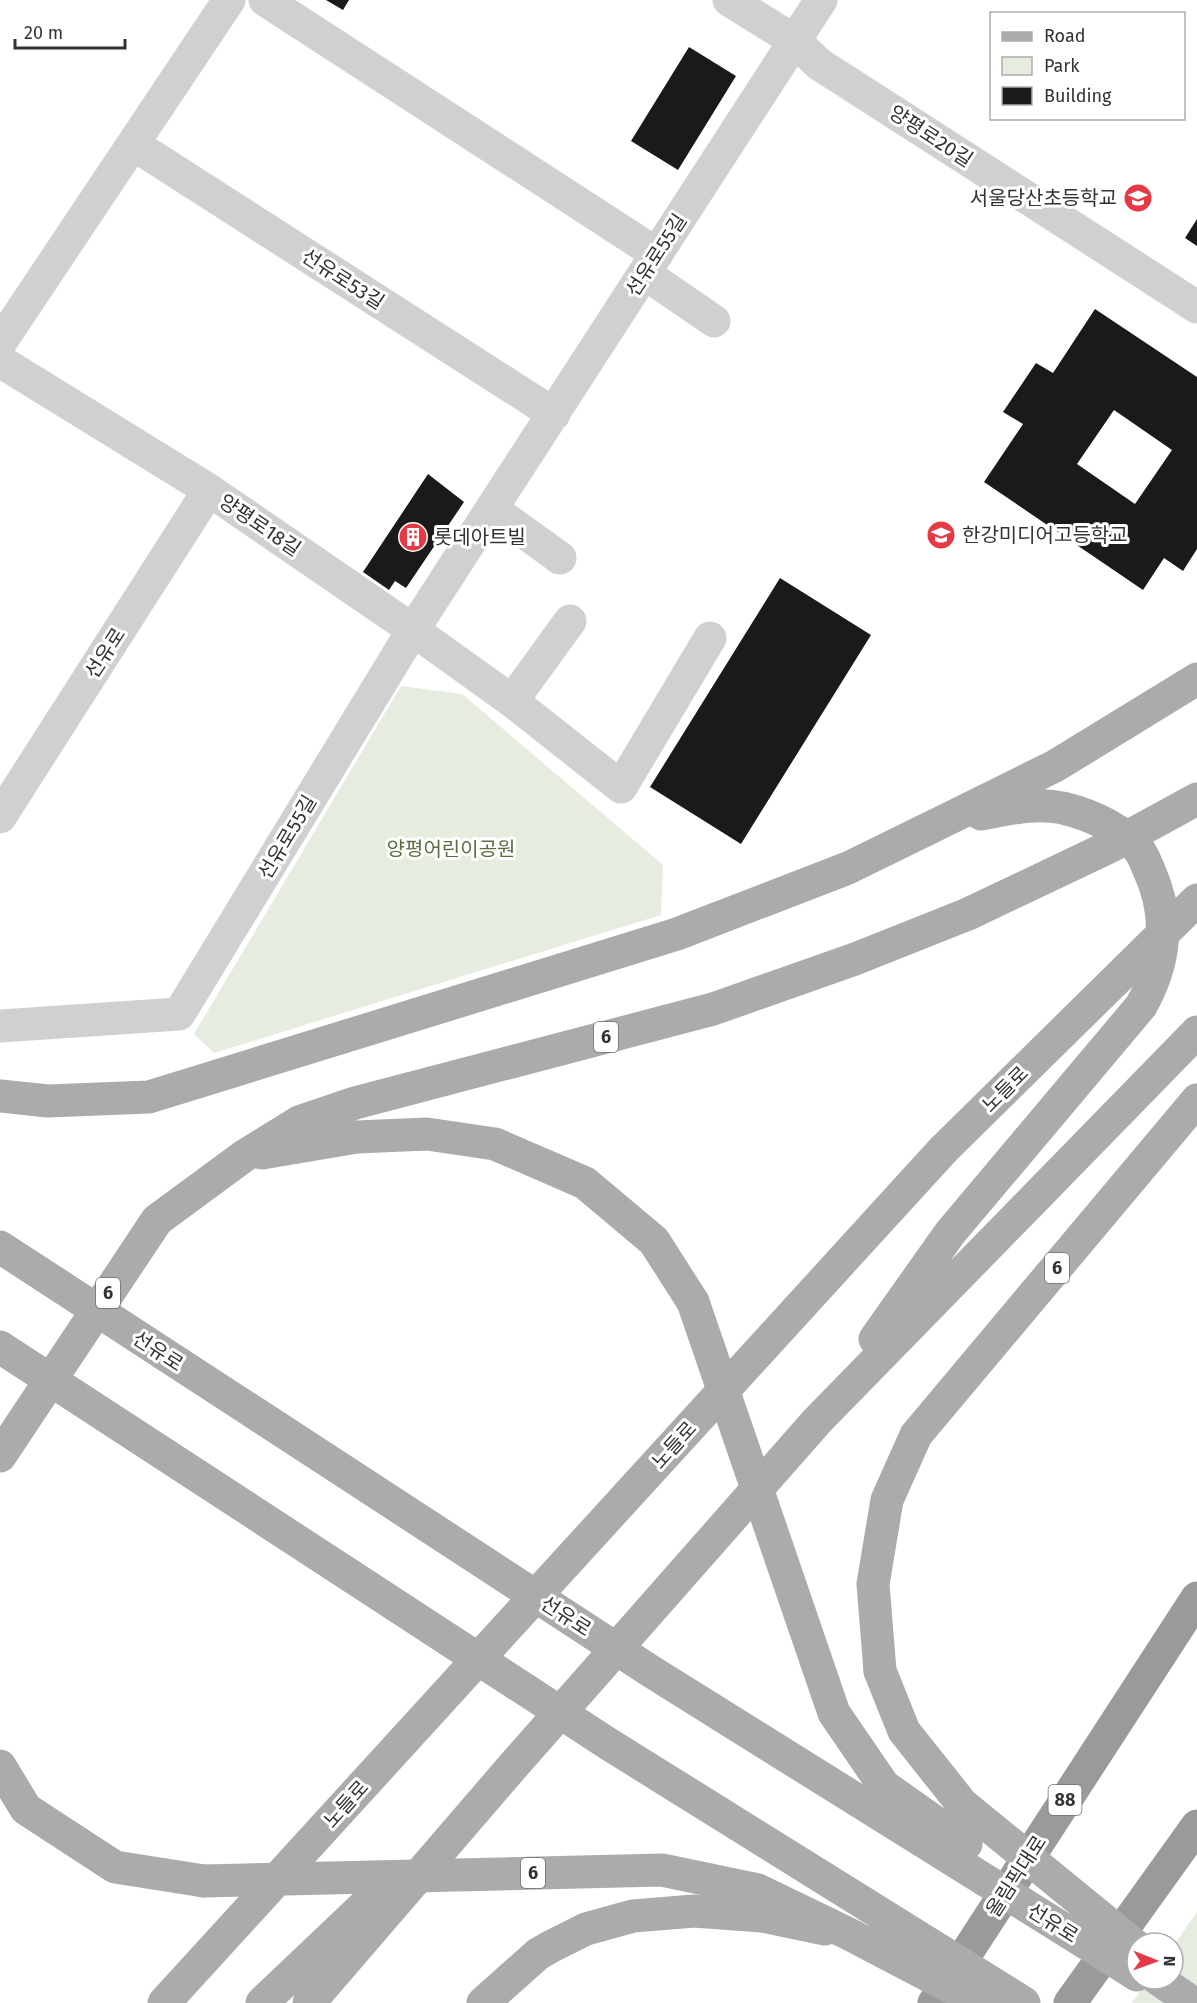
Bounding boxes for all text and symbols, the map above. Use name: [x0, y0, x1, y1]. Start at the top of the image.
scale bar: [15, 12, 124, 50]
legend: [990, 12, 1185, 120]
text: 20 m: [24, 22, 63, 44]
text: Road: [1044, 25, 1086, 47]
text: Park: [1044, 55, 1080, 77]
text: Building: [1044, 85, 1112, 107]
street label: 양평로20길: [885, 100, 977, 172]
school or university icon: 서울당산초등학교: [1122, 182, 1154, 214]
place label: 서울당산초등학교: [970, 186, 1117, 210]
street label: 선유로55길: [620, 209, 692, 301]
street label: 선유로53길: [297, 243, 389, 315]
street label: 양평로18길: [215, 489, 305, 561]
school or university icon: 한강미디어고등학교: [925, 519, 957, 551]
building icon: 롯데아트빌: [397, 521, 429, 553]
place label: 한강미디어고등학교: [962, 523, 1128, 547]
place label: 롯데아트빌: [434, 525, 526, 549]
street label: 선유로: [80, 623, 130, 683]
street label: 선유로55길: [253, 791, 321, 883]
park label: 양평어린이공원: [387, 837, 515, 861]
road number: 6: [594, 1022, 618, 1052]
street label: 노들로: [977, 1061, 1033, 1117]
road number: 6: [1045, 1253, 1069, 1283]
road number: 6: [96, 1278, 120, 1308]
street label: 선유로: [128, 1326, 188, 1376]
street label: 노들로: [647, 1416, 701, 1474]
street label: 선유로: [536, 1591, 596, 1641]
street label: 노들로: [319, 1775, 373, 1833]
road number: 88: [1048, 1785, 1082, 1815]
street label: 올림픽대로: [981, 1831, 1051, 1921]
road number: 6: [521, 1858, 545, 1888]
street label: 선유로: [1023, 1898, 1083, 1948]
north arrow: [1125, 1931, 1185, 1991]
text: N: [1160, 1956, 1179, 1967]

